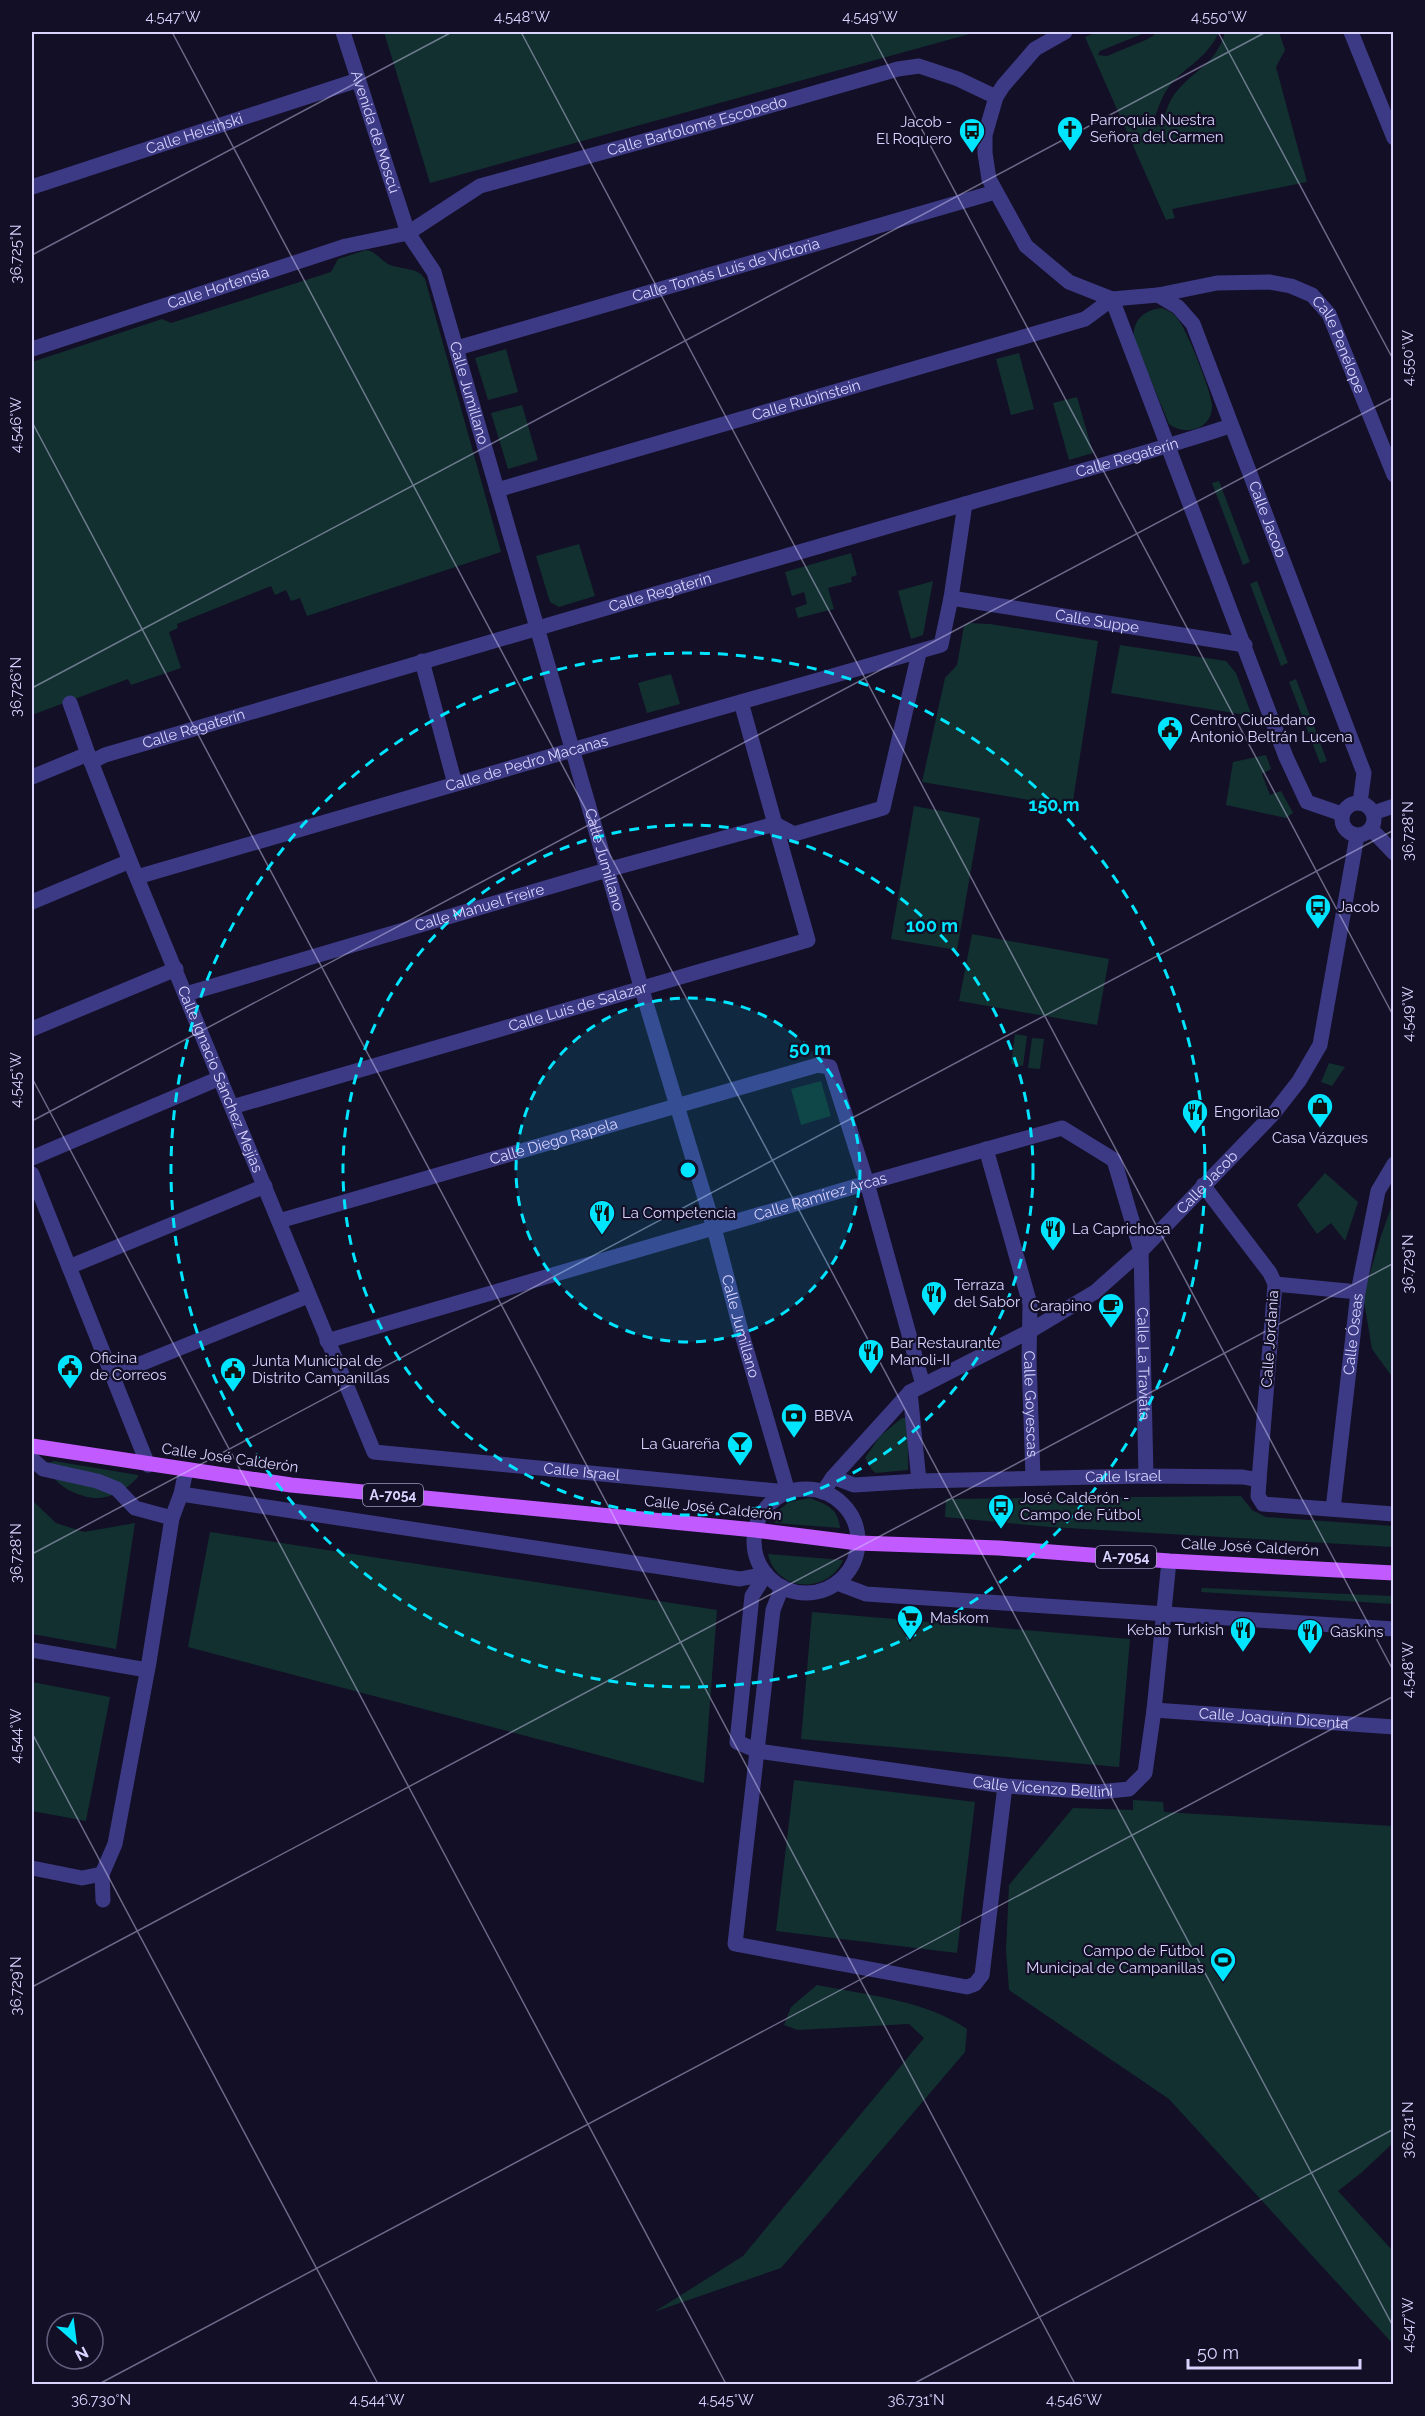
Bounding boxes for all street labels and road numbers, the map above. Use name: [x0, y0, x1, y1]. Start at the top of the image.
street label: Avenida de Moscú: [347, 68, 404, 196]
street label: Calle Bartolomé Escobedo: [605, 92, 789, 160]
street label: Calle Helsinski: [144, 109, 245, 158]
street label: Calle Tomás Luis de Victoria: [630, 234, 822, 306]
street label: Calle Hortensia: [165, 263, 271, 313]
street label: Calle Penélope: [1308, 292, 1369, 396]
street label: Calle Jumillano: [446, 339, 492, 446]
street label: Calle Rubinstein: [750, 376, 863, 424]
street label: Calle Regaterín: [1074, 434, 1180, 481]
street label: Calle Jacob: [1245, 478, 1290, 560]
street label: Calle Regaterín: [607, 569, 713, 616]
street label: Calle Suppe: [1054, 606, 1141, 637]
street label: Calle Regaterín: [140, 705, 247, 752]
street label: Calle de Pedro Macanas: [443, 731, 610, 795]
street label: Calle Jumillano: [581, 806, 628, 913]
street label: Calle Manuel Freire: [413, 880, 546, 935]
street label: Calle Luis de Salazar: [506, 978, 650, 1035]
street label: Calle Ignacio Sánchez Mejías: [174, 983, 267, 1175]
street label: Calle Diego Rapela: [488, 1114, 620, 1169]
street label: Calle Jacob: [1173, 1147, 1242, 1218]
street label: Calle Ramírez Arcas: [752, 1169, 889, 1225]
street label: Calle Jumillano: [718, 1273, 763, 1380]
street label: Calle Jordania: [1258, 1290, 1282, 1388]
street label: Calle Óseas: [1340, 1292, 1367, 1376]
street label: Calle La Traviata: [1133, 1307, 1154, 1421]
street label: Calle Goyescas: [1020, 1351, 1041, 1457]
street label: Calle José Calderón: [160, 1439, 300, 1477]
street label: Calle Israel: [543, 1459, 621, 1485]
street label: Calle Israel: [1085, 1467, 1163, 1486]
road number: A-7054: [363, 1484, 423, 1506]
street label: Calle José Calderón: [643, 1492, 783, 1524]
street label: Calle José Calderón: [1181, 1534, 1319, 1560]
road number: A-7054: [1096, 1546, 1156, 1568]
street label: Calle Joaquín Dicenta: [1198, 1704, 1349, 1733]
street label: Calle Vicenzo Bellini: [972, 1773, 1114, 1801]

